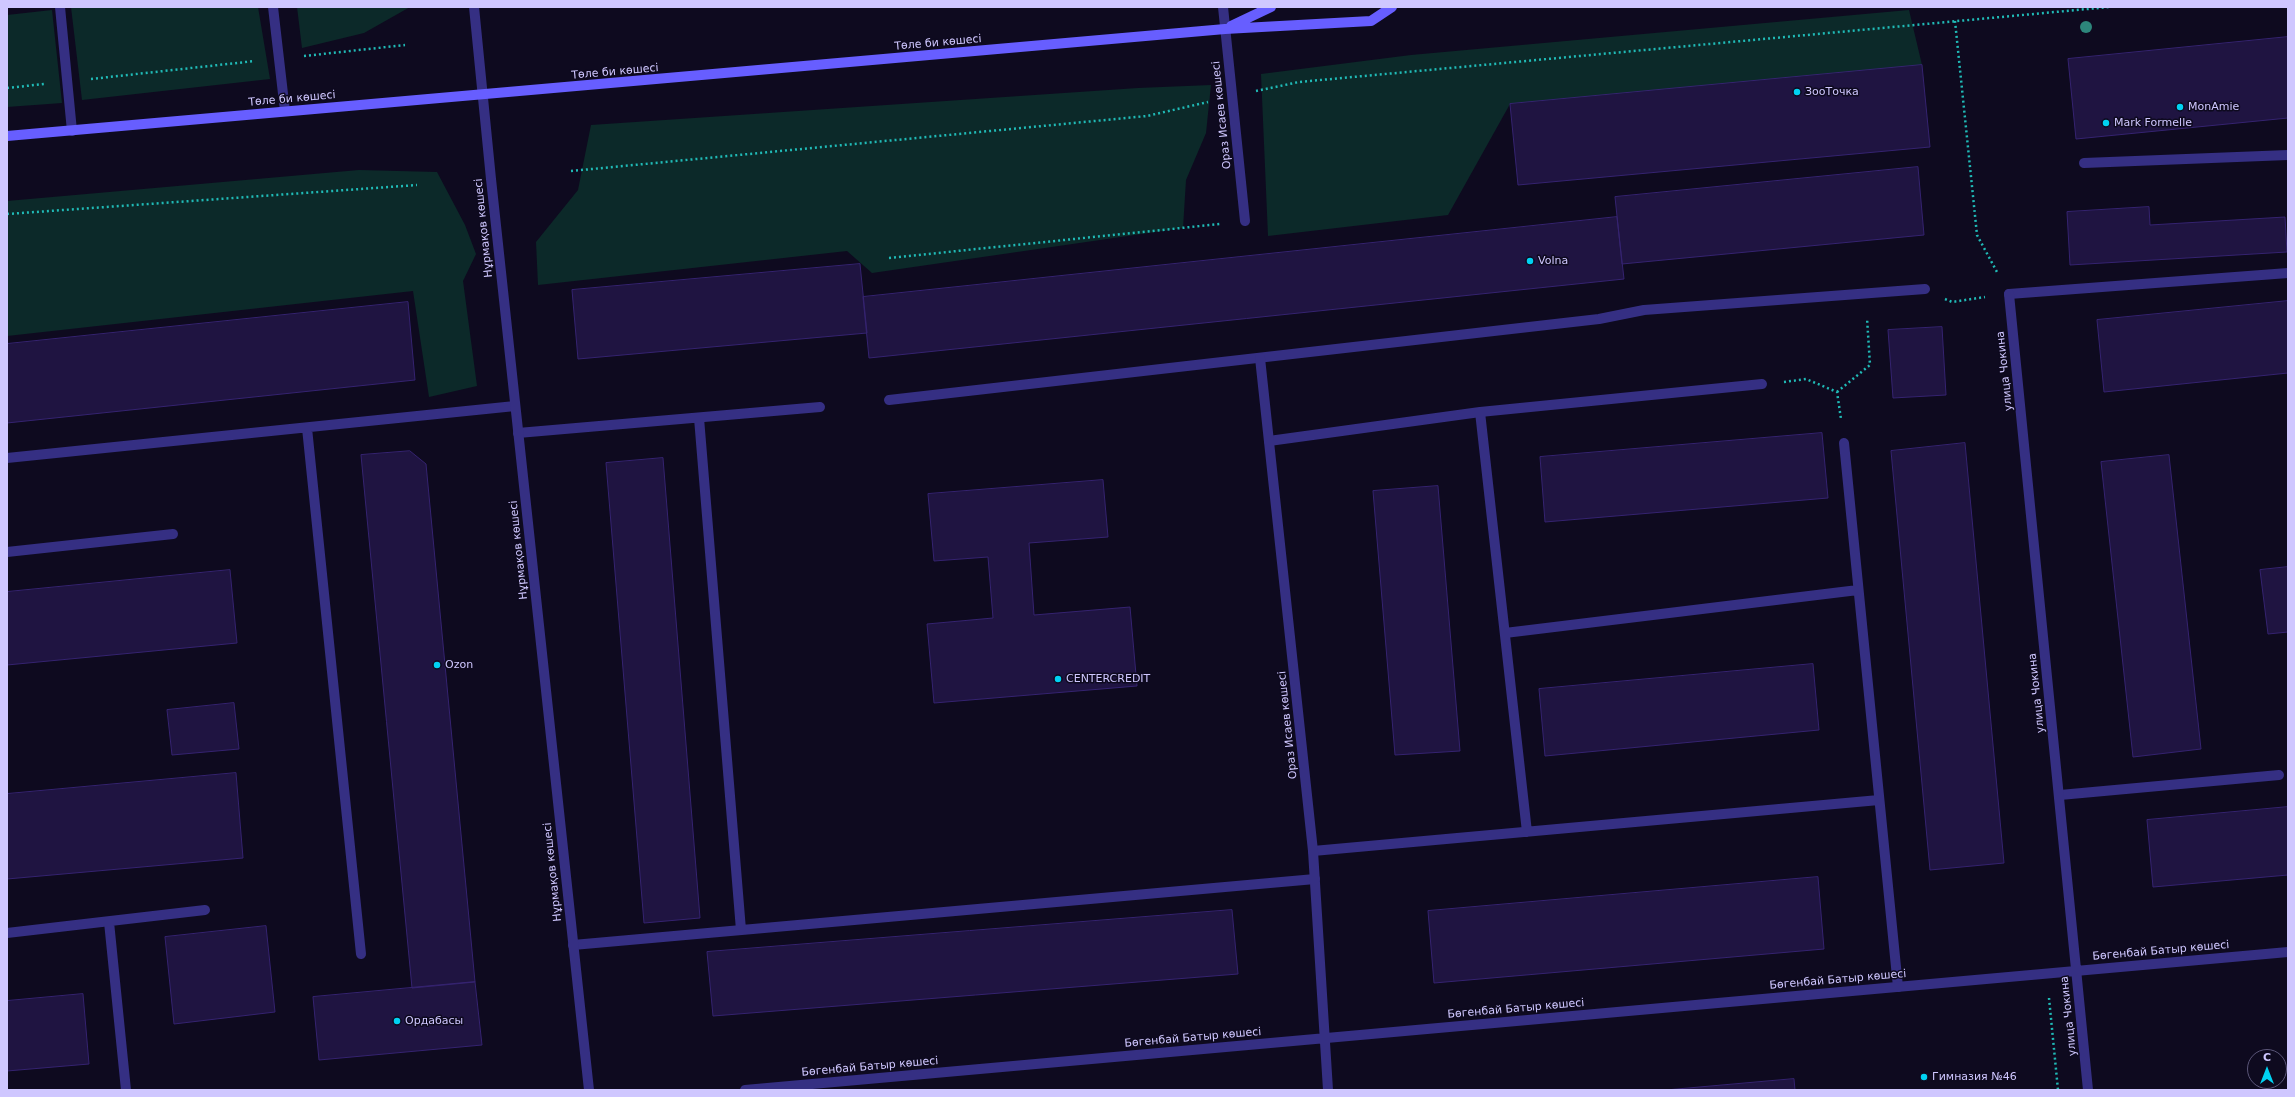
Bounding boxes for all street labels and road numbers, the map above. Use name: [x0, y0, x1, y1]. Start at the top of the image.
street label: Төле би көшесі: [894, 33, 982, 53]
street label: Ораз Исаев көшесі: [1210, 60, 1234, 170]
street label: Төле би көшесі: [571, 62, 659, 82]
street label: Төле би көшесі: [248, 89, 336, 109]
street label: Нұрмақов көшесі: [472, 178, 496, 278]
street label: улица Чокина: [1994, 330, 2016, 412]
street label: Нұрмақов көшесі: [507, 500, 531, 600]
street label: улица Чокина: [2026, 652, 2048, 734]
street label: Ораз Исаев көшесі: [1276, 670, 1300, 780]
street label: Нұрмақов көшесі: [541, 822, 565, 922]
street label: Бөгенбай Батыр көшесі: [2092, 938, 2230, 964]
street label: Бөгенбай Батыр көшесі: [1769, 967, 1907, 993]
street label: улица Чокина: [2058, 975, 2080, 1057]
street label: Бөгенбай Батыр көшесі: [1447, 996, 1585, 1022]
street label: Бөгенбай Батыр көшесі: [1124, 1025, 1262, 1051]
street label: Бөгенбай Батыр көшесі: [801, 1054, 939, 1080]

